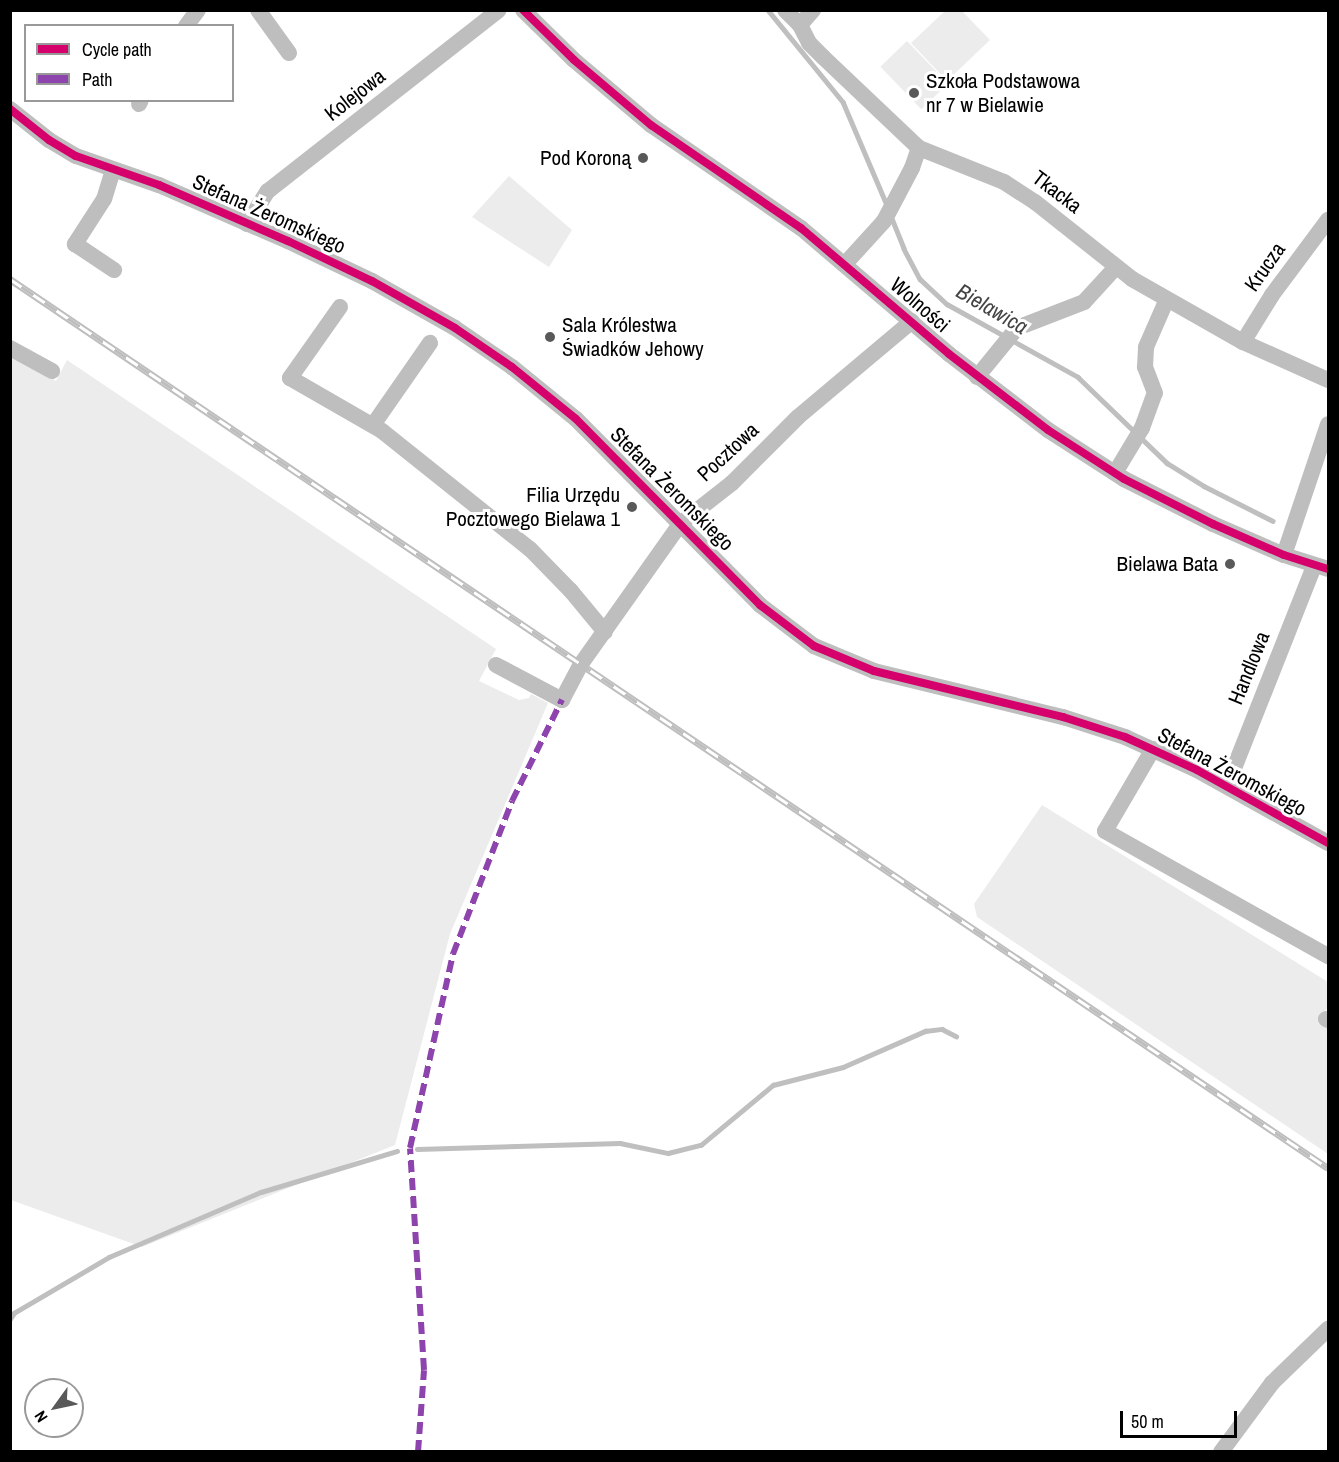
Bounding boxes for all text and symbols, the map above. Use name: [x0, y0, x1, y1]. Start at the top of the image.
legend: [24, 24, 234, 102]
text: Cycle path: [82, 37, 152, 62]
street label: Kolejowa: [320, 64, 390, 126]
text: Path: [82, 67, 112, 92]
place label: Szkoła Podstawowa nr 7 w Bielawie: [926, 68, 1080, 118]
marker: Szkoła Podstawowa nr 7 w Bielawie: [907, 86, 921, 100]
place label: Pod Koroną: [540, 145, 631, 171]
marker: Pod Koroną: [636, 151, 650, 165]
street label: Tkacka: [1027, 165, 1087, 219]
street label: Stefana Żeromskiego: [189, 169, 349, 259]
street label: Krucza: [1239, 238, 1291, 296]
street label: Wolności: [885, 272, 955, 338]
water label: Bielawica: [952, 278, 1032, 340]
place label: Sala Królestwa Świadków Jehowy: [562, 312, 704, 362]
marker: Sala Królestwa Świadków Jehowy: [543, 330, 557, 344]
street label: Pocztowa: [692, 417, 764, 487]
street label: Stefana Żeromskiego: [605, 422, 739, 556]
place label: Filia Urzędu Pocztowego Bielawa 1: [446, 482, 620, 532]
marker: Filia Urzędu Pocztowego Bielawa 1: [625, 500, 639, 514]
place label: Bielawa Bata: [1117, 551, 1218, 577]
marker: Bielawa Bata: [1223, 557, 1237, 571]
street label: Handlowa: [1223, 628, 1275, 708]
street label: Stefana Żeromskiego: [1153, 722, 1311, 822]
north arrow: [24, 1378, 84, 1438]
scale bar: [1123, 1399, 1240, 1437]
text: N: [29, 1407, 52, 1427]
text: 50 m: [1131, 1409, 1164, 1434]

